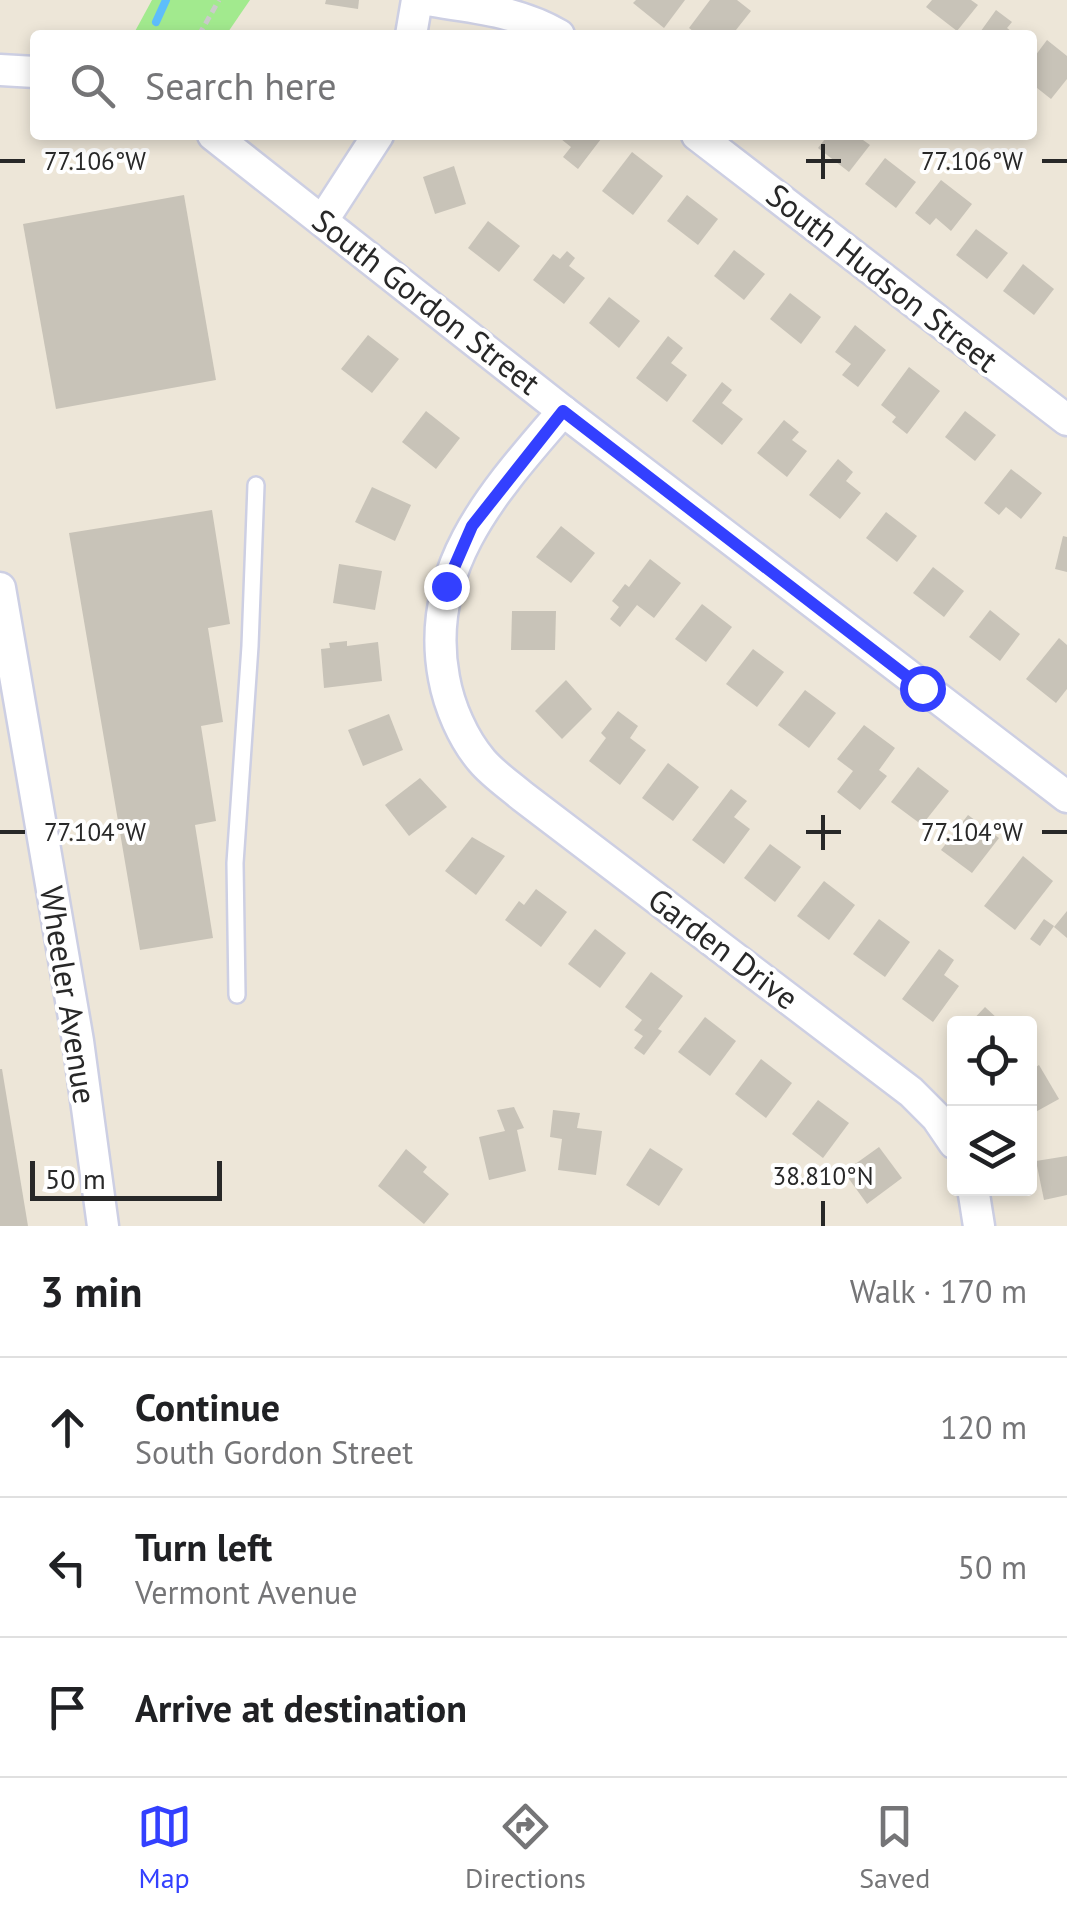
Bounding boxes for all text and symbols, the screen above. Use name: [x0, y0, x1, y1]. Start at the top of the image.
search box: [30, 30, 1037, 140]
icon: search: [65, 58, 120, 113]
text: Search here: [145, 61, 337, 110]
text: 77.106°W: [44, 145, 146, 177]
text: 77.106°W: [921, 145, 1023, 177]
street label: South Hudson Street: [758, 174, 1007, 381]
street label: South Gordon Street: [304, 199, 549, 403]
route end: [424, 564, 470, 610]
route start: [900, 666, 946, 712]
text: 77.104°W: [44, 816, 146, 848]
text: 77.104°W: [921, 816, 1023, 848]
street label: Garden Drive: [640, 878, 807, 1018]
street label: Wheeler Avenue: [31, 883, 107, 1107]
map controls: [947, 1016, 1037, 1196]
button: locate: [947, 1016, 1037, 1106]
button: layers: [947, 1106, 1037, 1196]
scale bar: [30, 1156, 222, 1200]
text: 50 m: [45, 1160, 106, 1197]
text: 38.810°N: [773, 1160, 873, 1192]
text: 3 min: [40, 1264, 142, 1319]
text: Walk · 170 m: [850, 1270, 1027, 1312]
text: Continue: [135, 1382, 280, 1431]
icon: ahead: [40, 1400, 95, 1455]
text: 120 m: [940, 1406, 1027, 1448]
text: South Gordon Street: [135, 1431, 413, 1473]
text: Turn left: [135, 1522, 272, 1571]
icon: left: [40, 1540, 95, 1595]
text: 50 m: [958, 1546, 1027, 1588]
text: Vermont Avenue: [135, 1571, 357, 1613]
icon: arrive: [40, 1680, 95, 1735]
text: Arrive at destination: [135, 1683, 467, 1732]
tab: Map: [137, 1799, 192, 1896]
tab: Directions: [465, 1799, 586, 1896]
tab: Saved: [859, 1799, 930, 1896]

